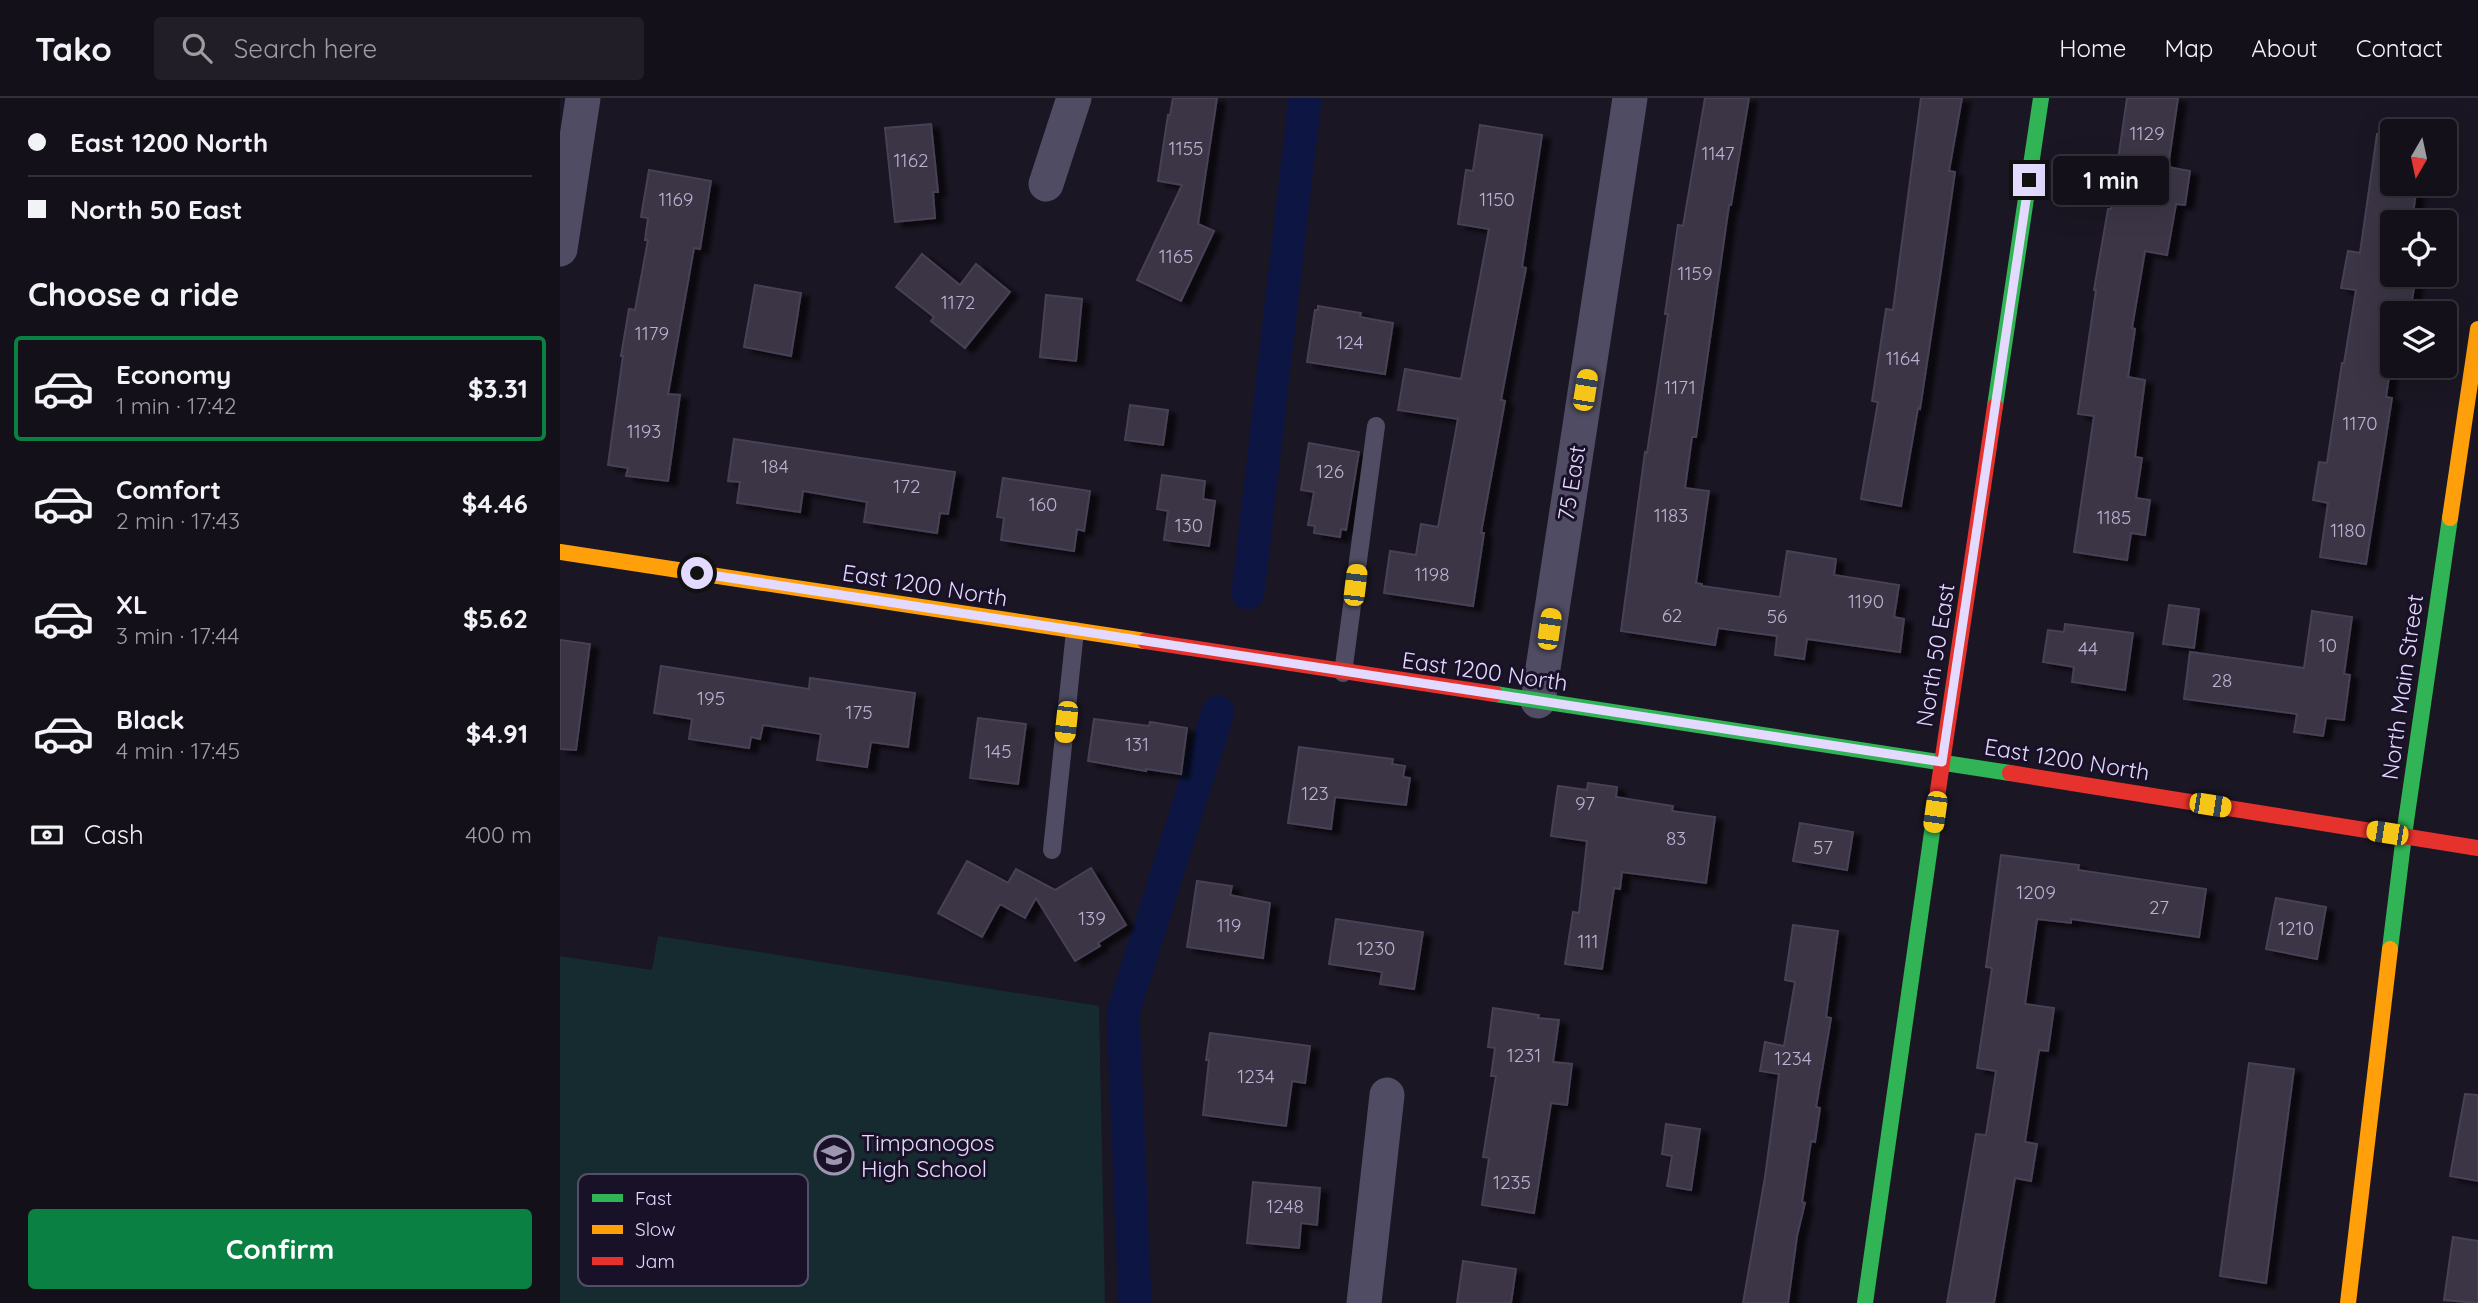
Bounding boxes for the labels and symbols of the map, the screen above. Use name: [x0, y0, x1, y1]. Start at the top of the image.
north arrow: [2380, 119, 2457, 196]
house number: 1129: [2129, 121, 2165, 145]
house number: 1155: [1169, 136, 1203, 160]
house number: 1147: [1702, 141, 1735, 165]
house number: 1162: [894, 148, 928, 172]
callout: 1 min: [2054, 155, 2169, 204]
route end: [2013, 164, 2045, 196]
house number: 1169: [659, 187, 693, 211]
house number: 1150: [1479, 187, 1515, 211]
house number: 1165: [1159, 244, 1193, 268]
house number: 1159: [1677, 261, 1713, 285]
house number: 1172: [941, 290, 975, 314]
house number: 1179: [635, 321, 669, 345]
house number: 124: [1336, 330, 1364, 354]
house number: 1164: [1886, 346, 1920, 370]
car: [1572, 368, 1599, 412]
house number: 1171: [1664, 375, 1696, 399]
house number: 1170: [2342, 411, 2378, 435]
house number: 1193: [627, 419, 661, 443]
street label: 75 East: [1551, 443, 1591, 523]
house number: 184: [761, 454, 789, 478]
house number: 126: [1316, 459, 1344, 483]
house number: 172: [893, 474, 921, 498]
house number: 160: [1029, 492, 1057, 516]
house number: 1183: [1654, 503, 1688, 527]
house number: 1185: [2097, 505, 2131, 529]
house number: 130: [1175, 513, 1203, 537]
house number: 1180: [2330, 518, 2366, 542]
route start: [681, 557, 713, 589]
street label: East 1200 North: [840, 558, 1010, 612]
house number: 1198: [1415, 562, 1449, 586]
car: [1343, 563, 1368, 607]
street label: North 50 East: [1909, 581, 1961, 729]
house number: 1190: [1848, 589, 1884, 613]
street label: North Main Street: [2375, 592, 2429, 782]
house number: 62: [1662, 603, 1682, 627]
house number: 56: [1767, 604, 1787, 628]
car: [1536, 607, 1563, 651]
house number: 10: [2319, 633, 2337, 657]
house number: 44: [2078, 636, 2098, 660]
street label: East 1200 North: [1400, 645, 1570, 697]
house number: 28: [2212, 668, 2232, 692]
house number: 195: [697, 686, 725, 710]
house number: 175: [845, 700, 873, 724]
car: [1054, 700, 1079, 744]
house number: 131: [1125, 732, 1149, 756]
street label: East 1200 North: [1982, 732, 2152, 786]
house number: 145: [984, 739, 1012, 763]
house number: 123: [1301, 781, 1329, 805]
car: [1922, 790, 1949, 834]
house number: 97: [1575, 791, 1595, 815]
car: [2188, 791, 2233, 819]
car: [2365, 819, 2410, 847]
house number: 83: [1666, 826, 1686, 850]
house number: 57: [1813, 835, 1833, 859]
house number: 1209: [2016, 880, 2056, 904]
house number: 27: [2149, 895, 2169, 919]
house number: 139: [1078, 906, 1106, 930]
house number: 119: [1217, 913, 1241, 937]
house number: 1210: [2278, 916, 2314, 940]
house number: 111: [1577, 929, 1599, 953]
house number: 1230: [1357, 936, 1395, 960]
house number: 1231: [1507, 1043, 1541, 1067]
house number: 1234: [1774, 1046, 1812, 1070]
house number: 1234: [1237, 1064, 1275, 1088]
place label: Timpanogos High School: [861, 1128, 994, 1183]
school or university icon: Timpanogos High School: [813, 1134, 855, 1176]
house number: 1235: [1493, 1170, 1531, 1194]
legend: [578, 1174, 808, 1286]
text: Fast: [635, 1186, 672, 1210]
house number: 1248: [1266, 1194, 1304, 1218]
text: Slow: [635, 1217, 676, 1241]
text: Jam: [635, 1249, 675, 1273]

